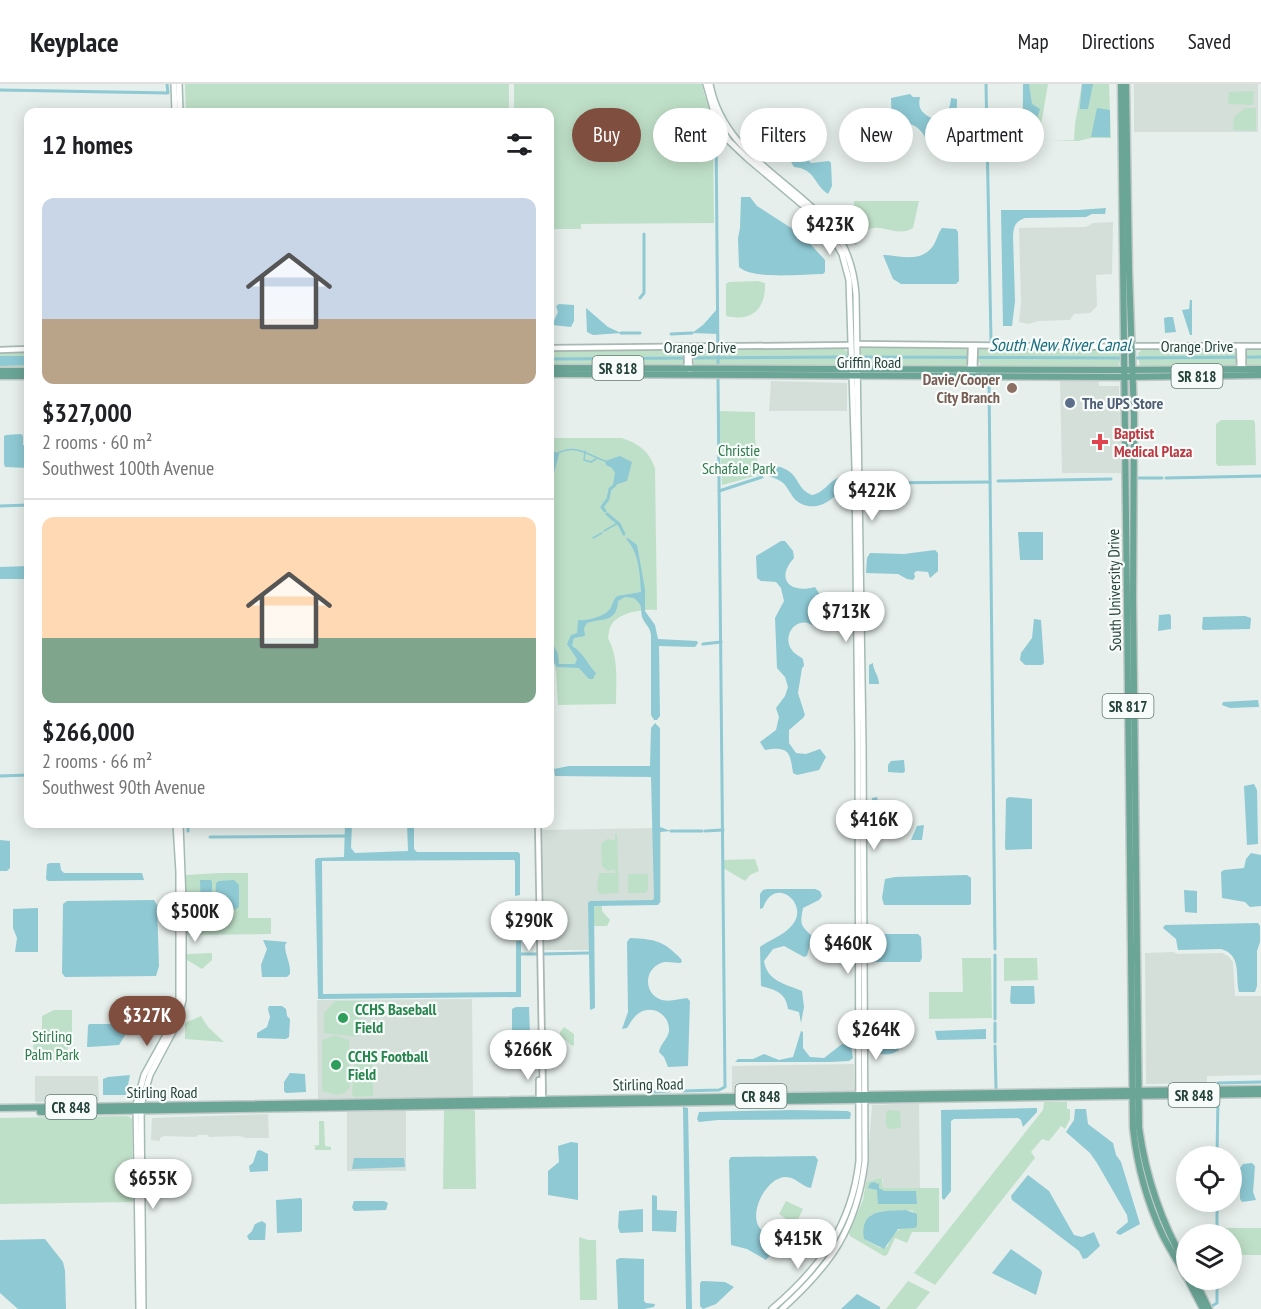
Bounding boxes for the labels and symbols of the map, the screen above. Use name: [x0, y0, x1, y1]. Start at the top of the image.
pin: $423K: [788, 205, 872, 256]
water label: South New River Canal: [989, 333, 1132, 356]
street label: Orange Drive: [1161, 336, 1233, 356]
street label: Orange Drive: [664, 337, 736, 357]
street label: Griffin Road: [837, 352, 901, 372]
road number: SR 818: [592, 356, 644, 380]
road number: SR 818: [1172, 364, 1222, 388]
place label: Davie/Cooper City Branch: [923, 369, 1000, 407]
marker: Davie/Cooper City Branch: [1005, 381, 1019, 395]
place label: The UPS Store: [1082, 393, 1164, 413]
marker: The UPS Store: [1063, 396, 1077, 410]
place label: Baptist Medical Plaza: [1114, 423, 1193, 461]
marker: Baptist Medical Plaza: [1091, 433, 1109, 451]
park label: Christie Schafale Park: [702, 440, 777, 478]
pin: $422K: [830, 471, 914, 522]
street label: South University Drive: [1103, 528, 1125, 652]
pin: $713K: [804, 592, 888, 643]
road number: SR 817: [1102, 694, 1154, 718]
pin: $416K: [832, 800, 916, 851]
pin: $500K: [153, 892, 237, 943]
pin: $290K: [487, 901, 571, 952]
pin: $460K: [806, 924, 890, 975]
pin: $327K: [105, 996, 189, 1047]
place label: CCHS Baseball Field: [355, 999, 436, 1037]
pin: $264K: [834, 1010, 918, 1061]
marker: CCHS Baseball Field: [336, 1011, 350, 1025]
park label: Stirling Palm Park: [25, 1026, 80, 1064]
pin: $266K: [486, 1030, 570, 1081]
place label: CCHS Football Field: [348, 1046, 428, 1084]
marker: CCHS Football Field: [329, 1058, 343, 1072]
street label: Stirling Road: [612, 1073, 684, 1095]
street label: Stirling Road: [127, 1082, 198, 1102]
road number: SR 848: [1168, 1083, 1220, 1107]
road number: CR 848: [736, 1084, 786, 1108]
road number: CR 848: [46, 1095, 97, 1119]
pin: $655K: [111, 1159, 195, 1210]
pin: $415K: [756, 1219, 840, 1270]

